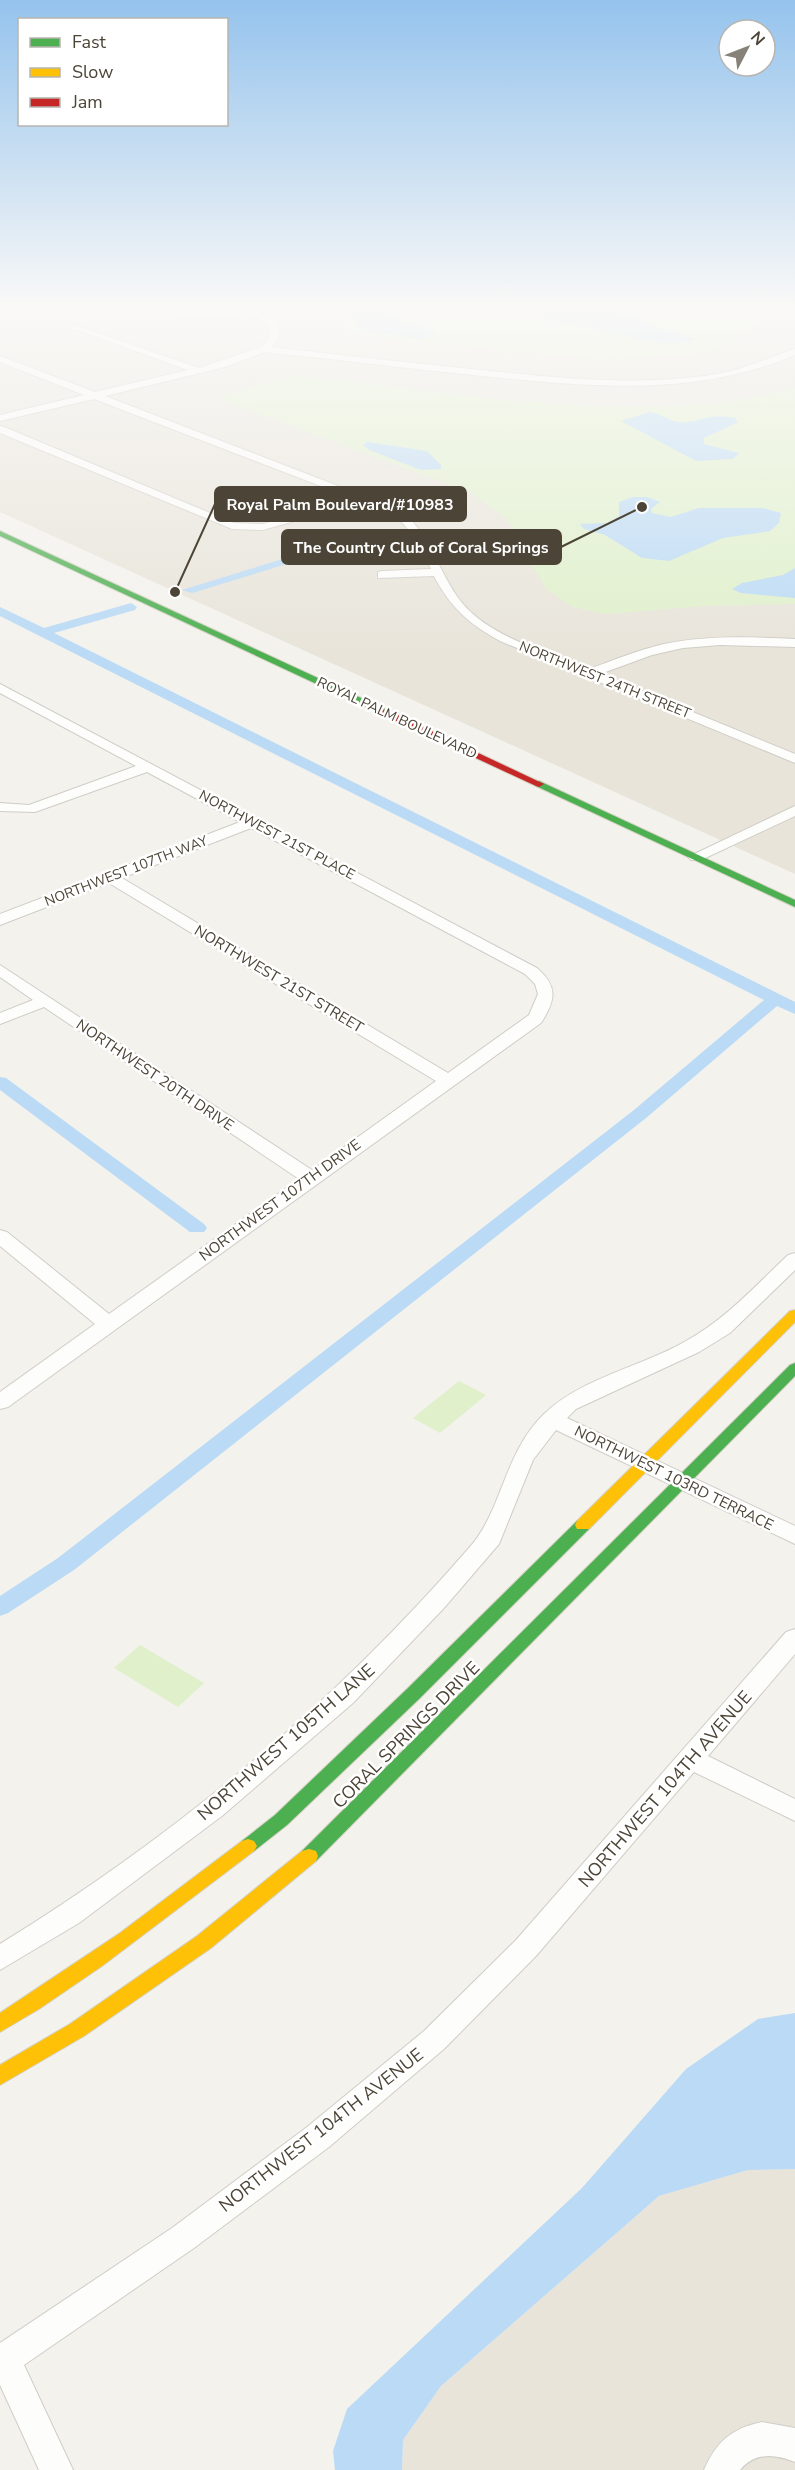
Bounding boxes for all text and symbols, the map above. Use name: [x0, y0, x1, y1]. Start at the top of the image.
legend: [18, 18, 228, 126]
north arrow: [717, 18, 777, 78]
text: N: [745, 27, 770, 50]
text: Fast: [72, 30, 107, 54]
text: Slow: [72, 60, 113, 84]
text: Jam: [71, 90, 103, 114]
callout: Royal Palm Boulevard/#10983: [215, 487, 466, 521]
text: Royal Palm Boulevard/#10983: [227, 494, 453, 516]
callout: The Country Club of Coral Springs: [282, 530, 561, 564]
text: The Country Club of Coral Springs: [293, 537, 549, 559]
street label: NORTHWEST 24TH STREET: [516, 637, 694, 723]
street label: ROYAL PALM BOULEVARD: [314, 673, 480, 763]
street label: NORTHWEST 21ST PLACE: [196, 786, 358, 884]
street label: NORTHWEST 107TH WAY: [42, 831, 211, 911]
street label: NORTHWEST 21ST STREET: [191, 920, 367, 1038]
street label: NORTHWEST 20TH DRIVE: [72, 1015, 238, 1135]
street label: NORTHWEST 107TH DRIVE: [195, 1135, 365, 1265]
street label: NORTHWEST 103RD TERRACE: [571, 1421, 777, 1535]
street label: CORAL SPRINGS DRIVE: [327, 1656, 485, 1814]
street label: NORTHWEST 105TH LANE: [192, 1658, 380, 1826]
street label: NORTHWEST 104TH AVENUE: [573, 1686, 757, 1892]
street label: NORTHWEST 104TH AVENUE: [214, 2043, 428, 2217]

